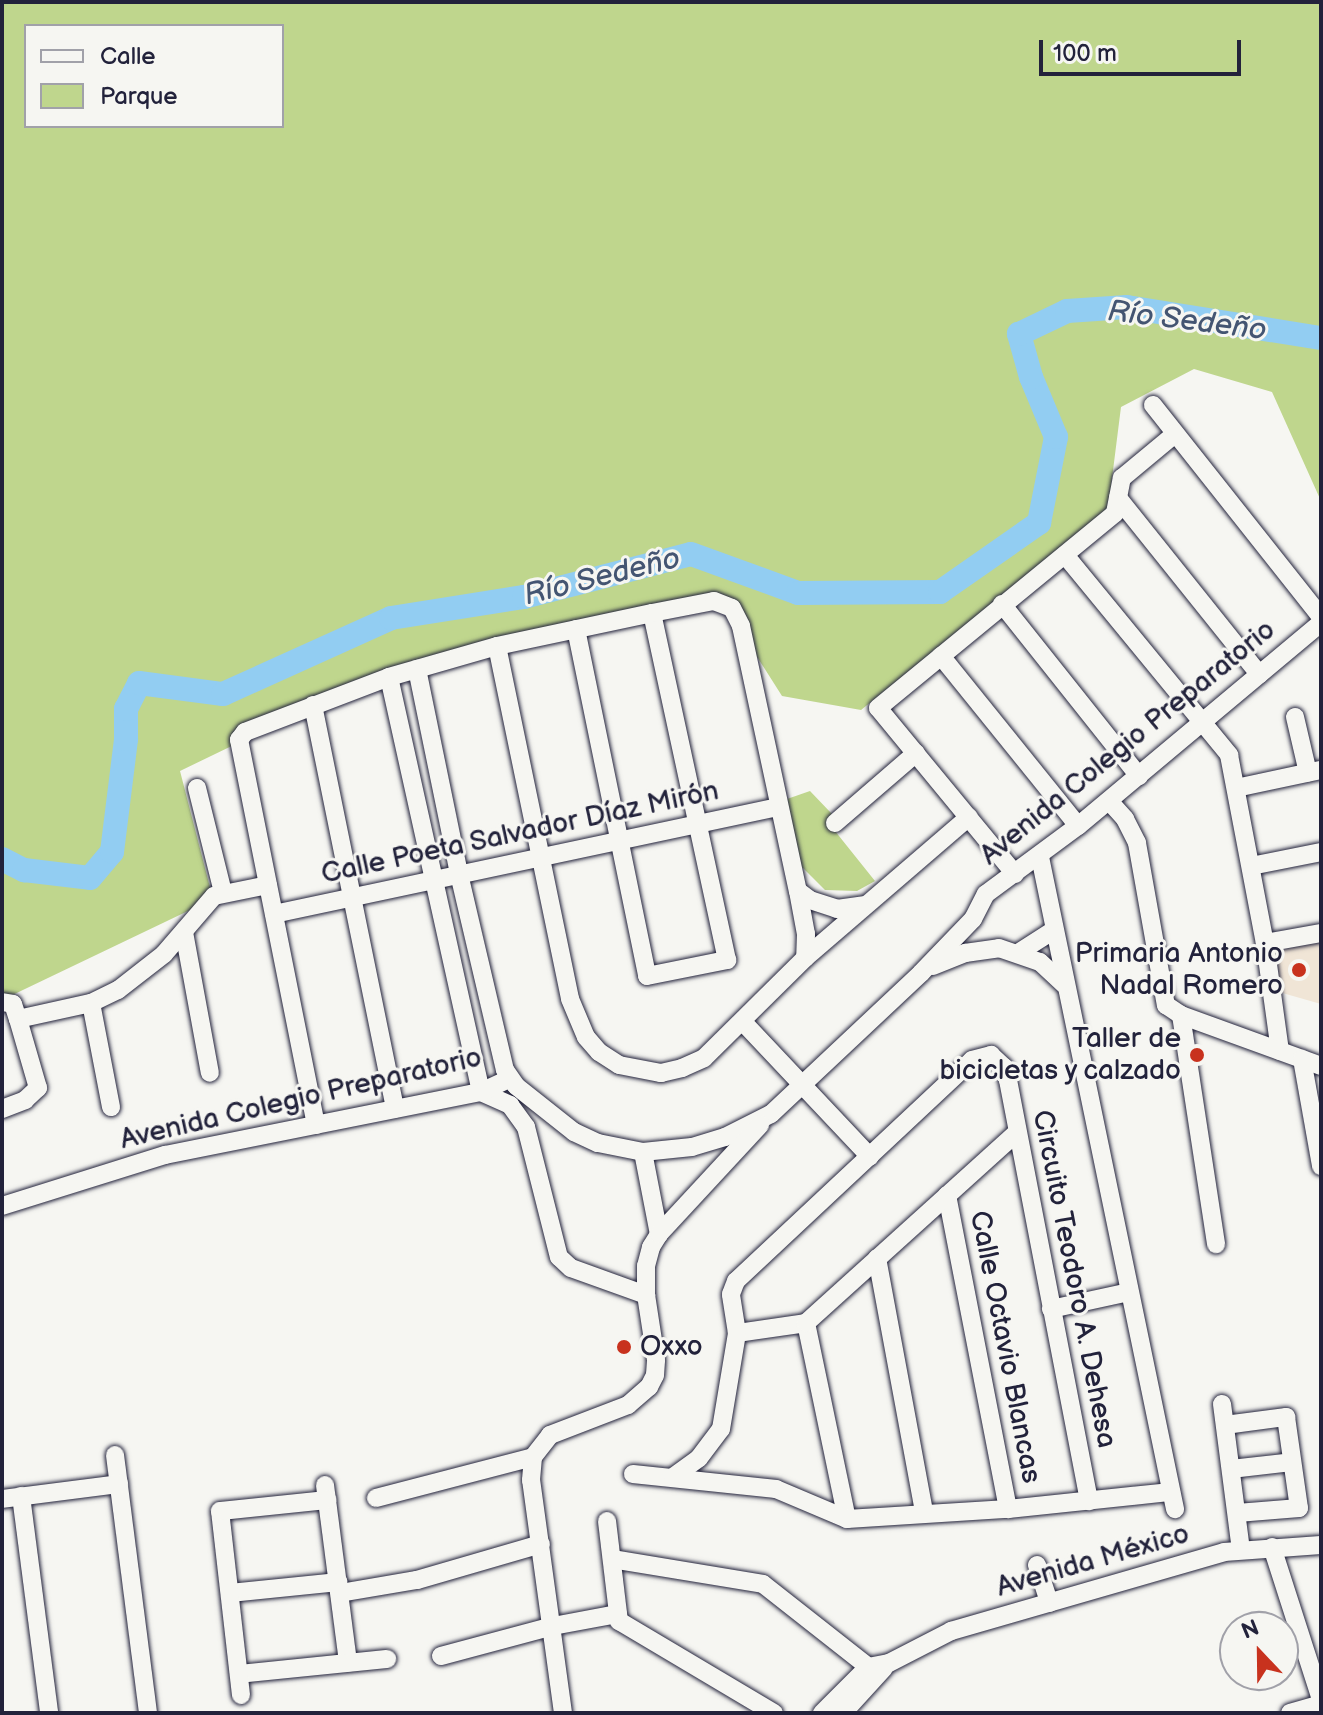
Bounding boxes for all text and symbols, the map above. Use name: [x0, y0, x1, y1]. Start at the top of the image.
legend: [24, 24, 284, 128]
scale bar: [1043, 24, 1245, 74]
text: 100 m: [1053, 39, 1117, 68]
text: Calle: [100, 42, 155, 71]
text: Parque: [100, 82, 178, 111]
water label: Río Sedeño: [1105, 293, 1269, 349]
water label: Río Sedeño: [520, 540, 684, 614]
street label: Avenida Colegio Preparatorio: [974, 614, 1282, 872]
street label: Calle Poeta Salvador Díaz Mirón: [318, 774, 722, 892]
place label: Primaria Antonio Nadal Romero: [1075, 937, 1283, 1003]
marker: Primaria Antonio Nadal Romero: [1290, 961, 1308, 979]
place label: Taller de bicicletas y calzado: [937, 1022, 1181, 1088]
street label: Avenida Colegio Preparatorio: [117, 1041, 485, 1157]
marker: Taller de bicicletas y calzado: [1188, 1046, 1206, 1064]
street label: Circuito Teodoro A. Dehesa: [1025, 1107, 1123, 1451]
street label: Calle Octavio Blancas: [962, 1208, 1048, 1486]
place label: Oxxo: [640, 1330, 703, 1364]
marker: Oxxo: [615, 1338, 633, 1356]
street label: Avenida México: [993, 1517, 1193, 1605]
north arrow: [1219, 1611, 1299, 1691]
text: N: [1238, 1615, 1263, 1646]

